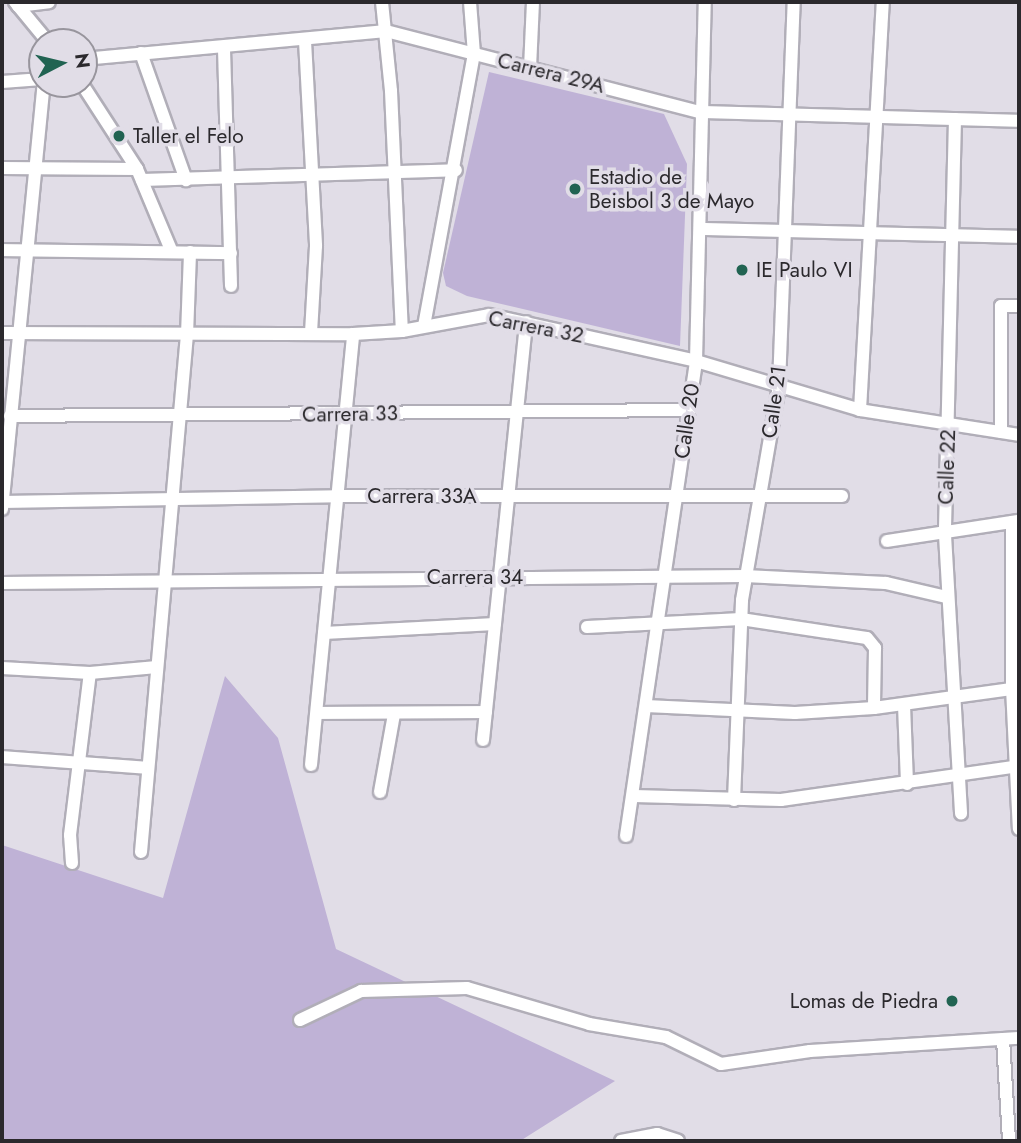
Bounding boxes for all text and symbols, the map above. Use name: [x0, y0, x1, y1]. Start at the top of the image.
north arrow: [28, 28, 98, 98]
street label: Carrera 29A: [495, 48, 607, 98]
text: N: [68, 51, 97, 70]
place label: Taller el Felo: [133, 123, 244, 149]
marker: Taller el Felo: [111, 128, 127, 144]
place label: Estadio de Beisbol 3 de Mayo: [589, 164, 754, 214]
marker: Estadio de Beisbol 3 de Mayo: [567, 181, 583, 197]
place label: IE Paulo VI: [756, 257, 853, 283]
marker: IE Paulo VI: [734, 262, 750, 278]
street label: Carrera 32: [486, 305, 586, 349]
street label: Calle 21: [756, 364, 792, 440]
street label: Calle 20: [669, 382, 705, 460]
street label: Carrera 33: [302, 401, 398, 427]
street label: Calle 22: [933, 429, 961, 505]
street label: Carrera 33A: [367, 483, 477, 509]
street label: Carrera 34: [427, 564, 523, 590]
place label: Lomas de Piedra: [790, 988, 938, 1014]
marker: Lomas de Piedra: [944, 993, 960, 1009]

